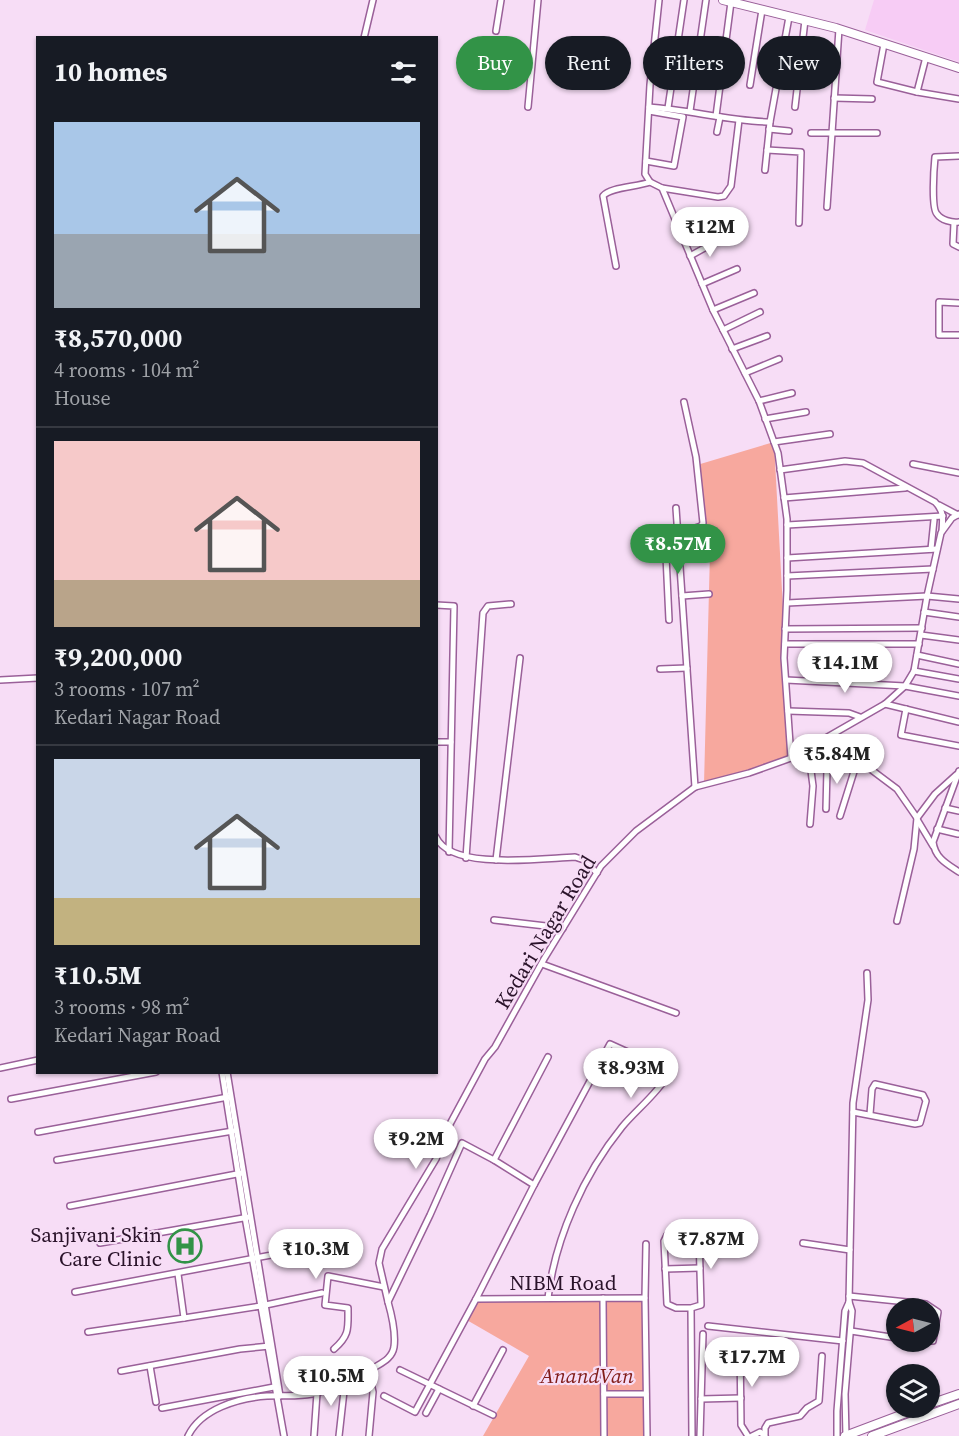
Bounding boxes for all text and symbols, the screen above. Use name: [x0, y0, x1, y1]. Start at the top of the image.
chip: Buy: [456, 36, 533, 90]
chip: Rent: [545, 36, 631, 90]
chip: Filters: [643, 36, 745, 90]
chip: New: [757, 36, 841, 90]
text: 10 homes: [54, 54, 167, 90]
icon: filters: [387, 56, 420, 89]
icon: home: [183, 161, 291, 269]
pin: ₹12M: [674, 207, 746, 258]
text: ₹12M: [685, 212, 735, 240]
text: ₹8,570,000: [54, 320, 182, 356]
text: 4 rooms · 104 m²: [54, 356, 200, 384]
text: House: [54, 384, 111, 412]
icon: home: [183, 480, 291, 588]
pin: ₹8.57M: [629, 524, 727, 575]
text: ₹8.57M: [644, 529, 712, 557]
text: ₹9,200,000: [54, 639, 182, 675]
pin: ₹14.1M: [796, 643, 894, 694]
text: ₹14.1M: [811, 648, 879, 676]
text: 3 rooms · 107 m²: [54, 675, 200, 703]
text: Kedari Nagar Road: [54, 703, 220, 731]
pin: ₹5.84M: [788, 734, 886, 785]
text: ₹5.84M: [803, 739, 871, 767]
icon: home: [183, 798, 291, 906]
street label: Kedari Nagar Road: [488, 850, 602, 1014]
text: ₹10.5M: [54, 957, 141, 993]
text: 3 rooms · 98 m²: [54, 993, 190, 1021]
text: Kedari Nagar Road: [54, 1021, 220, 1049]
pin: ₹8.93M: [582, 1048, 680, 1099]
text: ₹8.93M: [597, 1053, 665, 1081]
pin: ₹9.2M: [374, 1119, 458, 1170]
text: ₹9.2M: [388, 1124, 444, 1152]
pin: ₹7.87M: [662, 1219, 760, 1270]
place label: Sanjivani Skin Care Clinic: [30, 1220, 162, 1273]
text: ₹7.87M: [677, 1224, 745, 1252]
hospital icon: Sanjivani Skin Care Clinic: [167, 1228, 203, 1264]
pin: ₹10.3M: [267, 1229, 365, 1280]
text: ₹10.3M: [282, 1234, 350, 1262]
street label: NIBM Road: [509, 1268, 617, 1297]
north arrow: [886, 1298, 940, 1352]
map controls: [886, 1298, 940, 1418]
pin: ₹17.7M: [703, 1337, 801, 1388]
text: ₹17.7M: [718, 1342, 786, 1370]
pin: ₹10.5M: [282, 1356, 380, 1407]
text: ₹10.5M: [297, 1361, 365, 1389]
park label: AnandVan: [539, 1361, 634, 1390]
button: layers: [886, 1364, 940, 1418]

